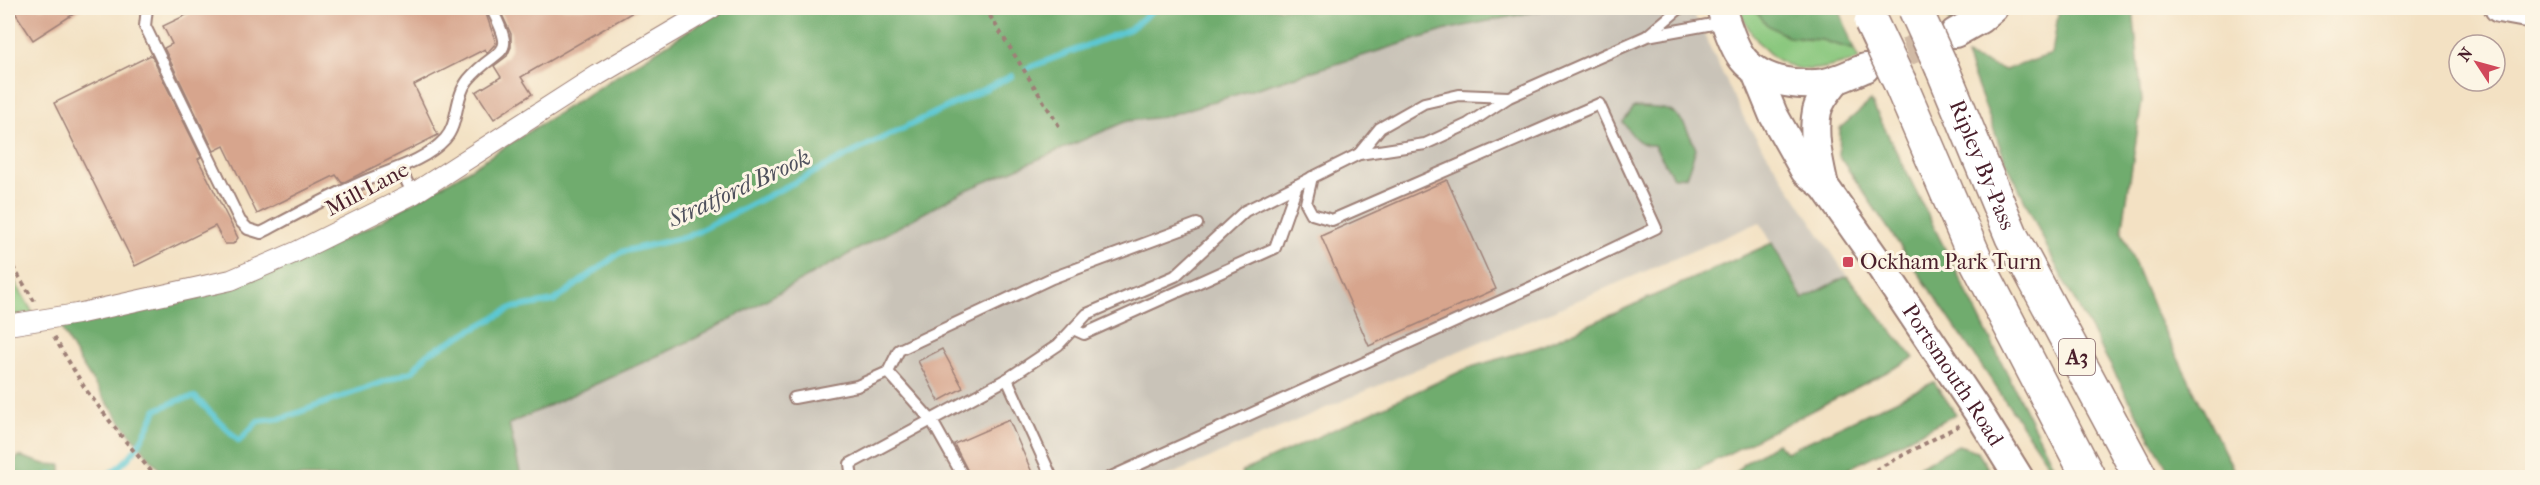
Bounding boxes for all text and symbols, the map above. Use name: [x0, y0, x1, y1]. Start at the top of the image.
north arrow: [2447, 33, 2507, 93]
text: N: [2454, 43, 2477, 65]
street label: Ripley By-Pass: [1944, 96, 2021, 234]
water label: Stratford Brook: [662, 143, 815, 234]
street label: Mill Lane: [321, 156, 413, 222]
place label: Ockham Park Turn: [1860, 249, 2042, 275]
marker: Ockham Park Turn: [1841, 255, 1855, 269]
street label: Portsmouth Road: [1897, 299, 2010, 452]
road number: A3: [2059, 339, 2095, 375]

